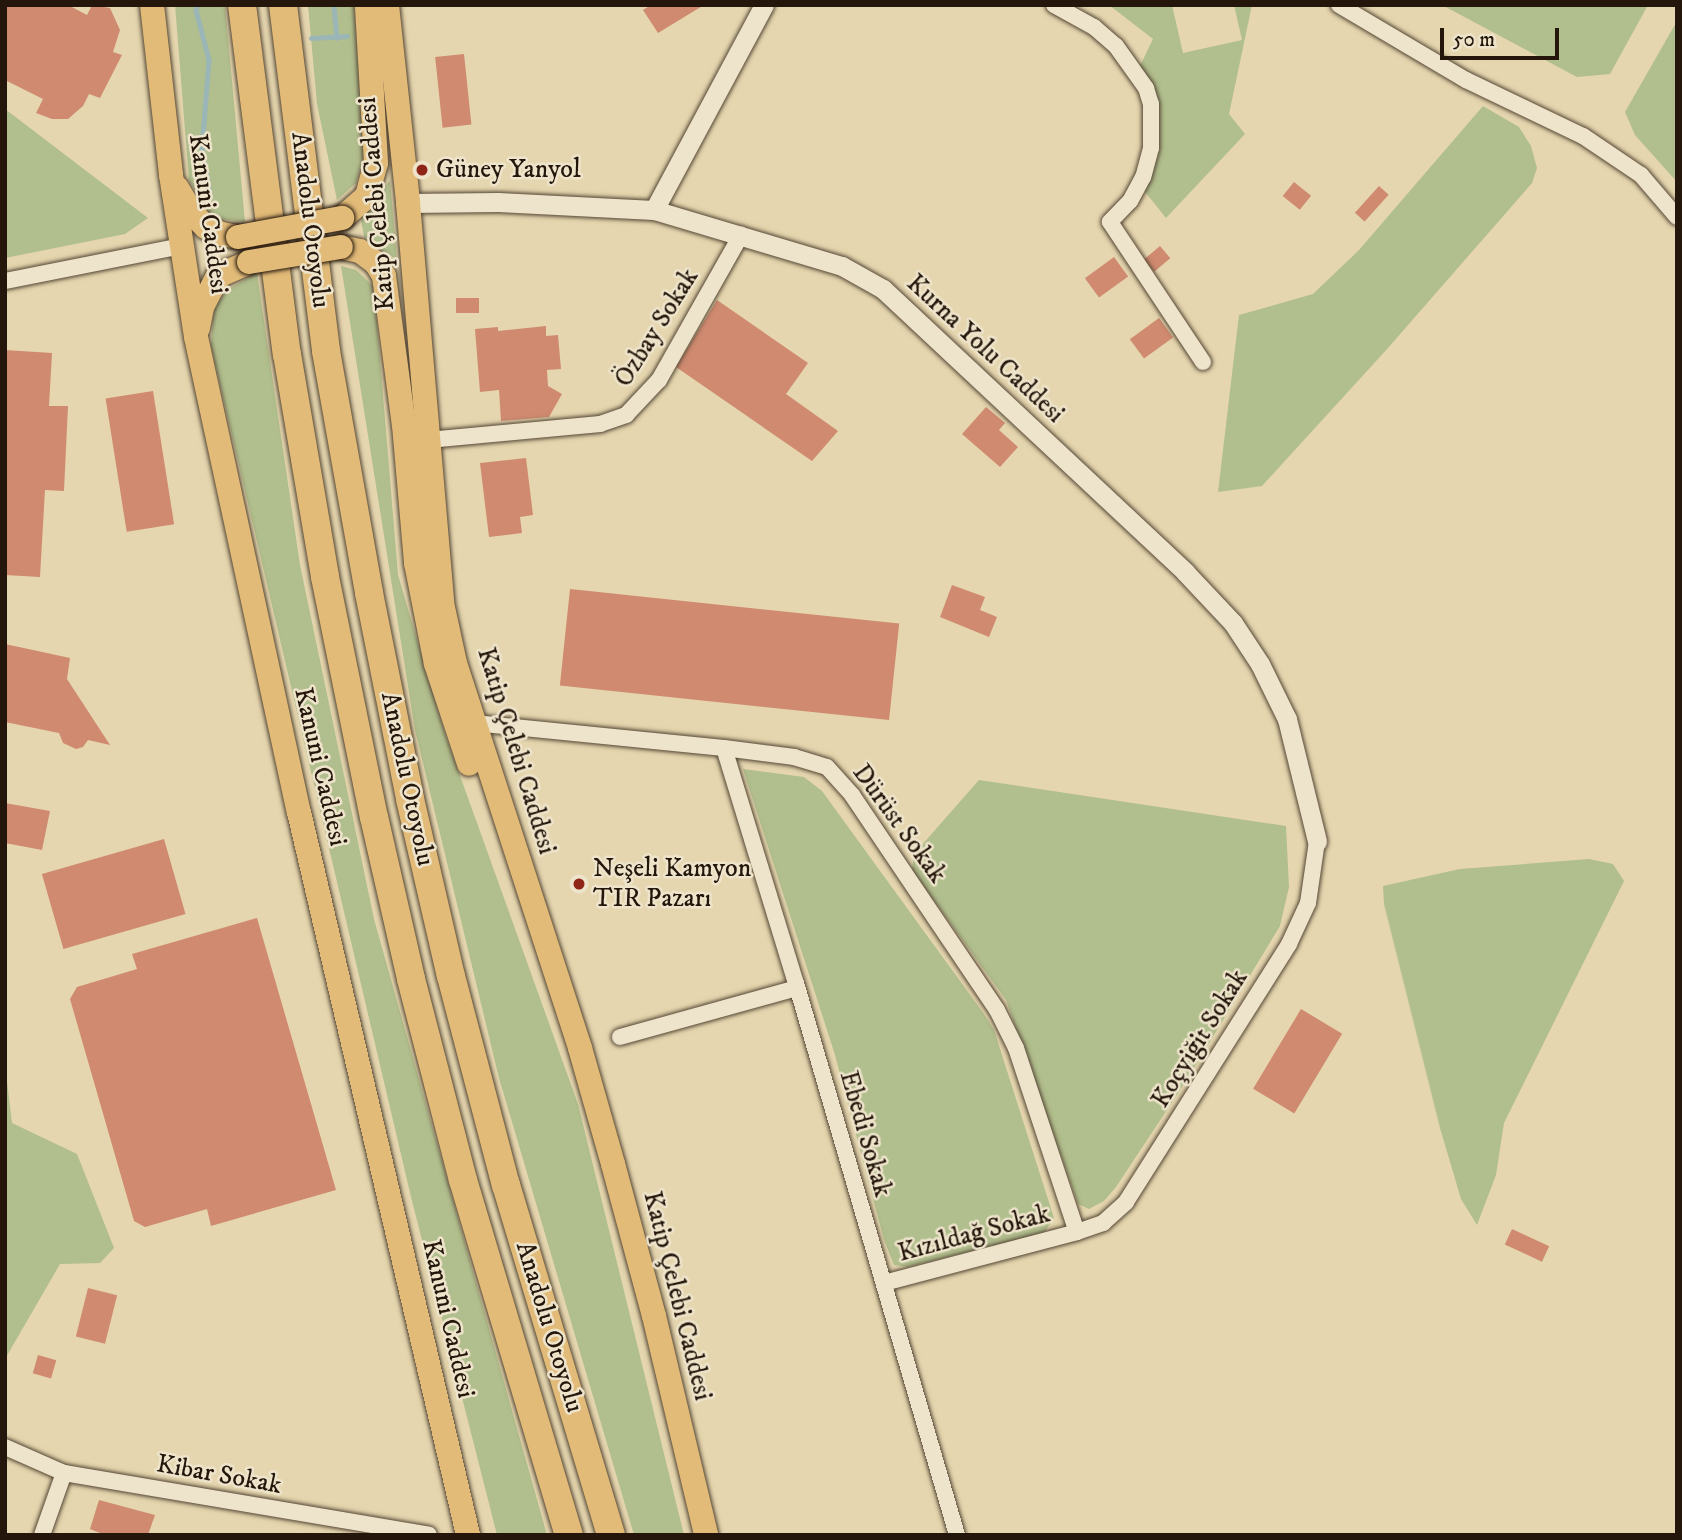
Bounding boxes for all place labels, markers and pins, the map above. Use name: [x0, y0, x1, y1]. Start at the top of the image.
place label: Güney Yanyol: [436, 154, 581, 186]
marker: Güney Yanyol: [414, 162, 430, 178]
place label: Neşeli Kamyon TIR Pazarı: [593, 853, 751, 914]
marker: Neşeli Kamyon TIR Pazarı: [571, 876, 587, 892]

